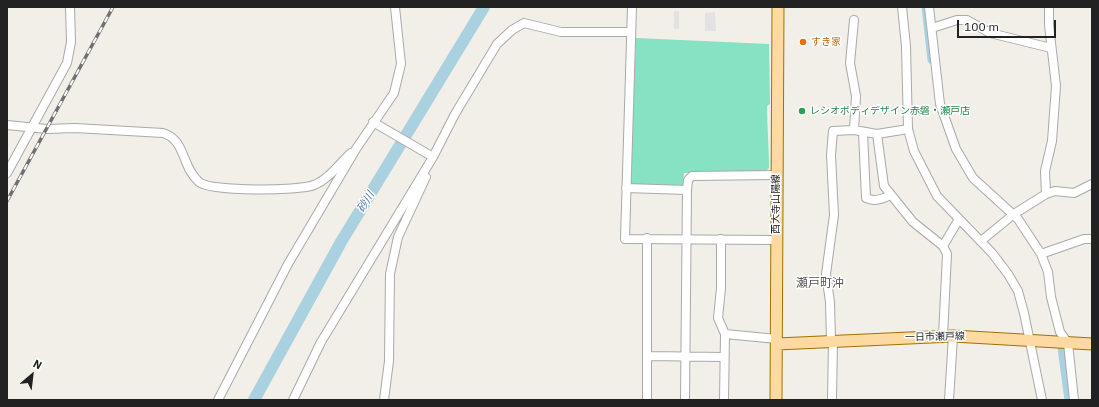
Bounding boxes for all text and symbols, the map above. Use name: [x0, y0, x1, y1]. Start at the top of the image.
scale bar: [959, 12, 1058, 38]
text: 100 m: [964, 19, 999, 34]
place label: すき家: [811, 36, 841, 48]
marker: すき家: [798, 37, 808, 47]
place label: レシオボディデザイン赤磐・瀬戸店: [810, 105, 970, 117]
marker: レシオボディデザイン赤磐・瀬戸店: [797, 106, 807, 116]
street label: 西大寺山陽線: [770, 174, 782, 234]
water label: 砂川: [355, 189, 377, 215]
district label: 瀬戸町沖: [796, 277, 844, 291]
street label: 一日市瀬戸線: [905, 330, 965, 344]
north arrow: [12, 355, 52, 395]
text: N: [31, 356, 44, 372]

